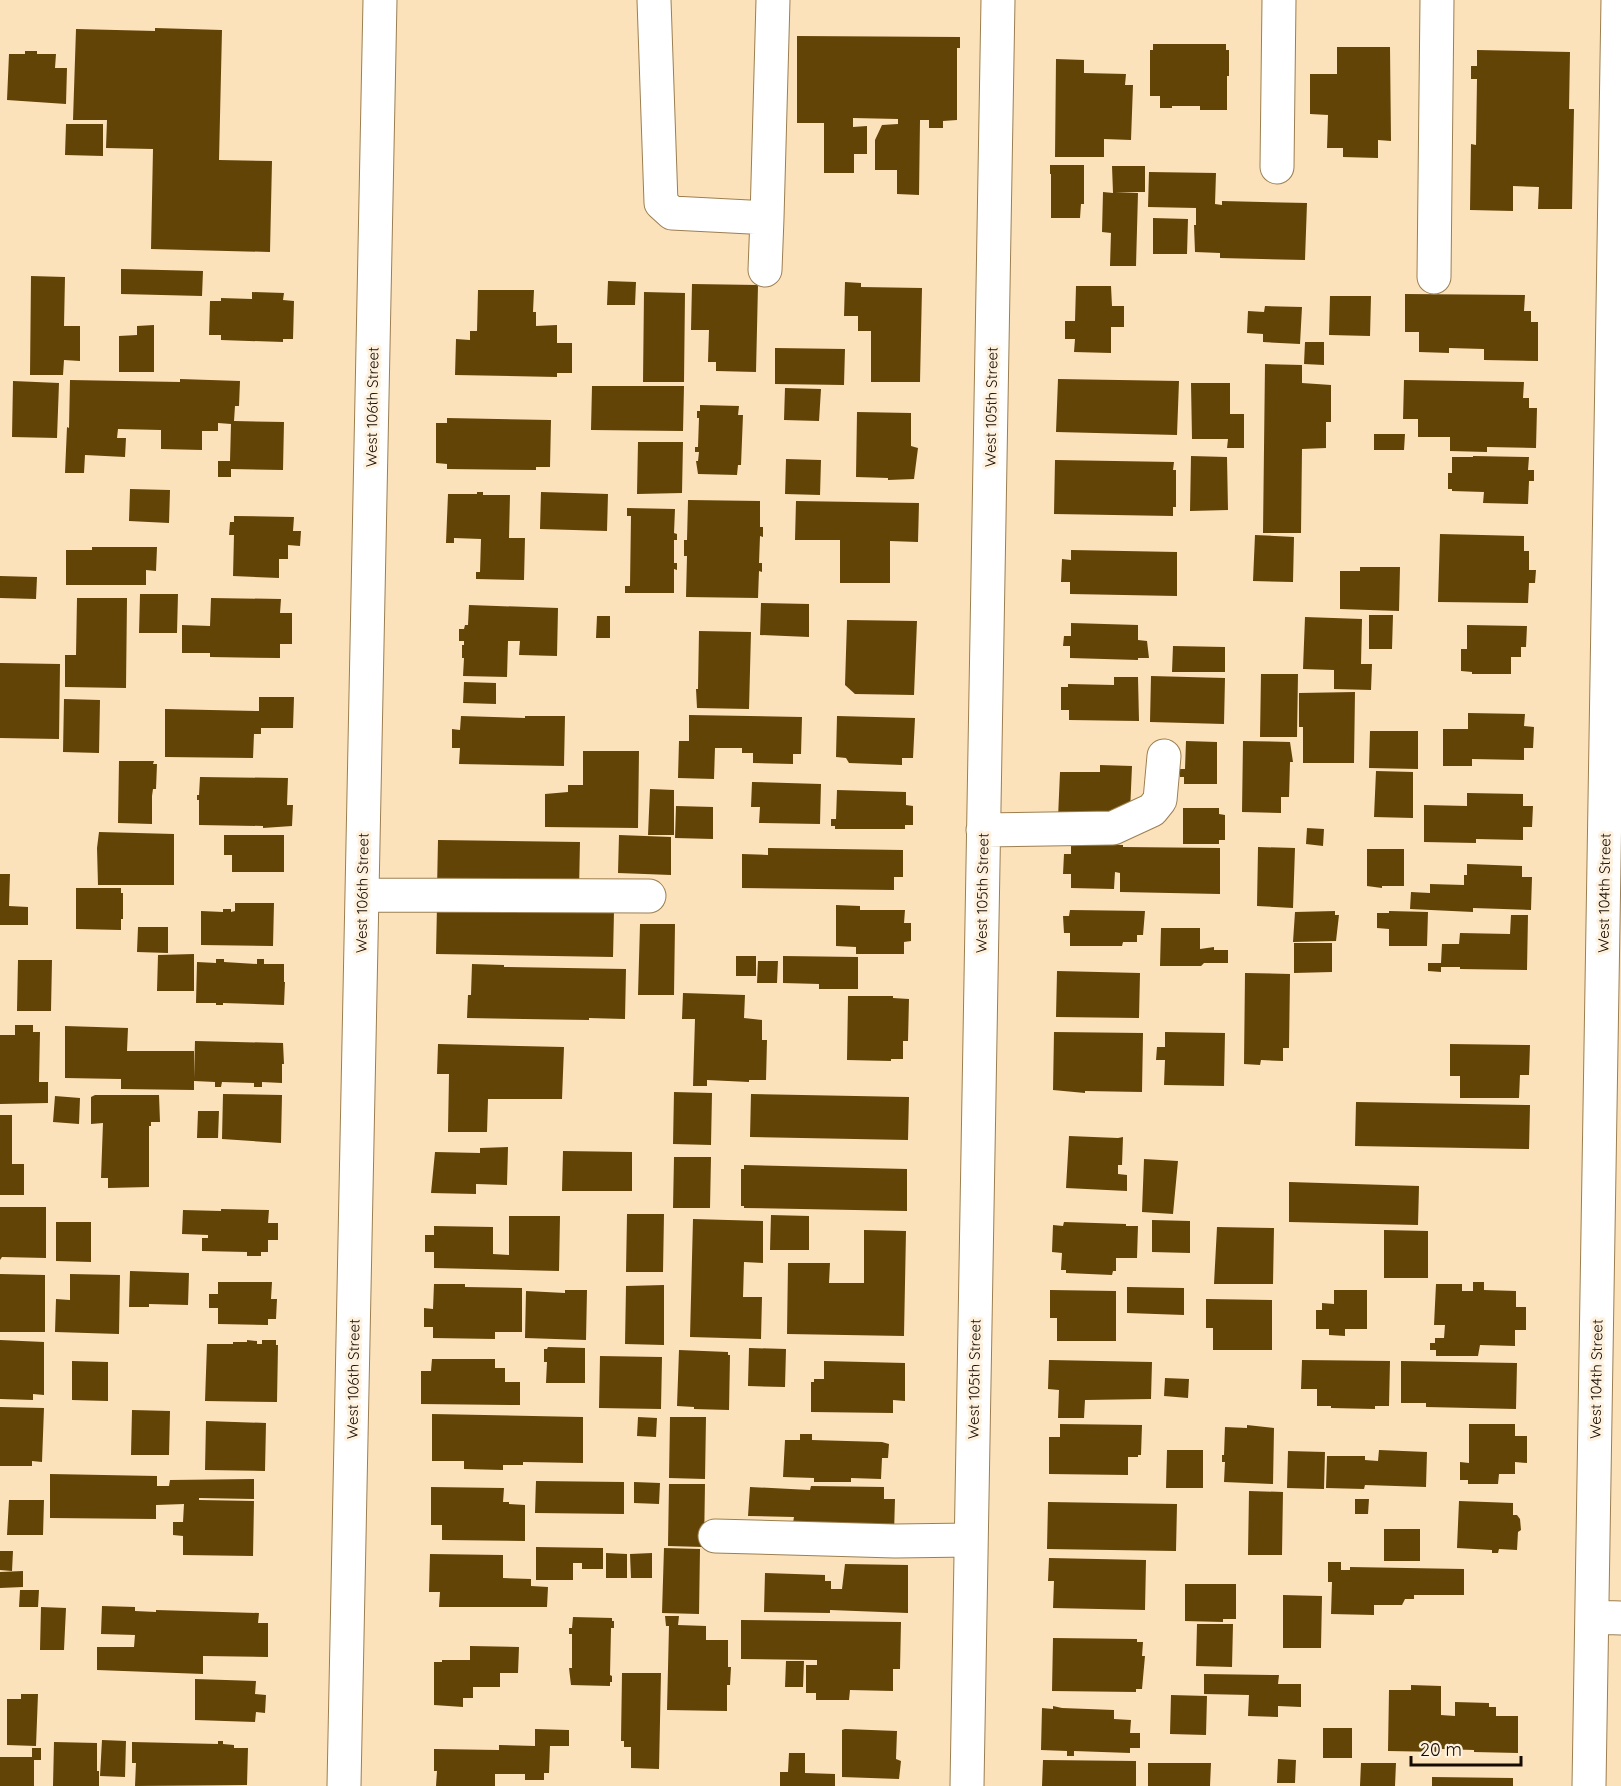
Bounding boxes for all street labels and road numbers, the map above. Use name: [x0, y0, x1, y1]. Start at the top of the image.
street label: West 106th Street: [361, 347, 383, 467]
street label: West 105th Street: [980, 347, 1002, 467]
street label: West 106th Street: [351, 833, 373, 953]
street label: West 105th Street: [971, 833, 993, 953]
street label: West 104th Street: [1593, 833, 1615, 953]
street label: West 106th Street: [342, 1319, 364, 1439]
street label: West 105th Street: [963, 1319, 985, 1439]
street label: West 104th Street: [1585, 1319, 1607, 1439]

